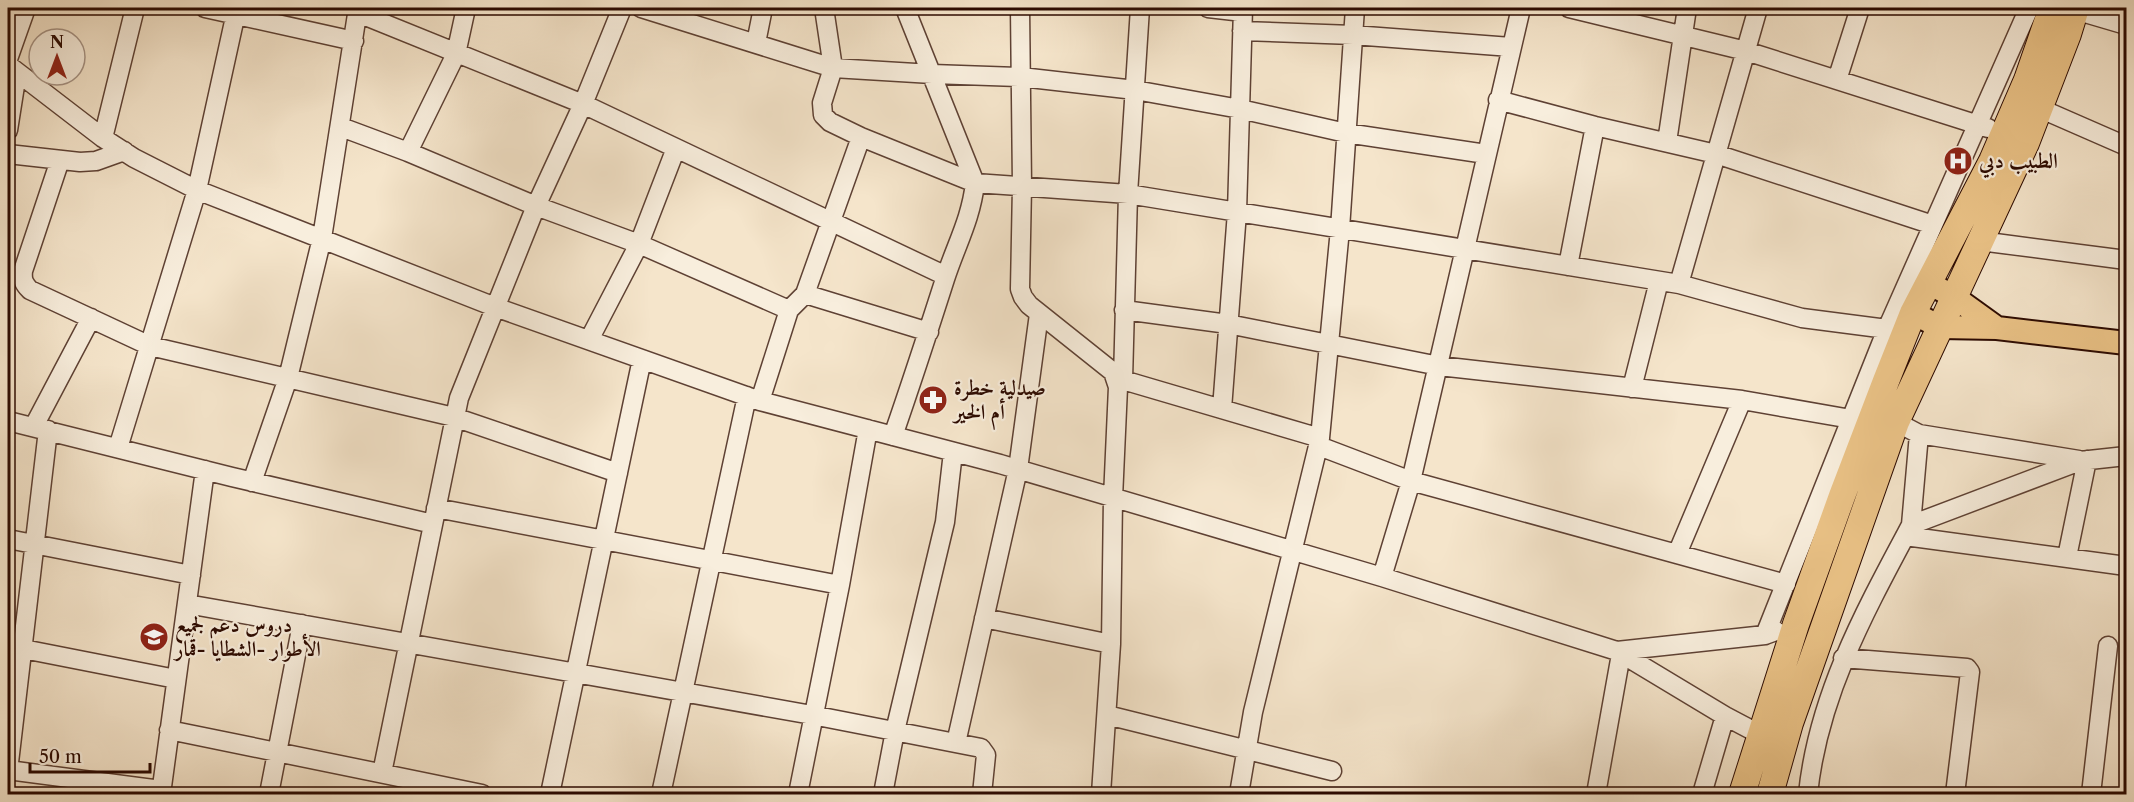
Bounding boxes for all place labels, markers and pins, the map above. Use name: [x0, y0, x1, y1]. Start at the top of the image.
hospital icon: الطبيب دبي: [1942, 145, 1974, 177]
place label: الطبيب دبي: [1978, 148, 2058, 179]
place label: صيدلية خطرة أم الخير: [952, 375, 1046, 431]
pharmacy icon: صيدلية خطرة أم الخير: [917, 384, 949, 416]
place label: دروس دعم لجميع الأطوار -الشطايا -قمار: [173, 612, 321, 662]
school or university icon: دروس دعم لجميع الأطوار -الشطايا -قمار: [138, 621, 170, 653]

